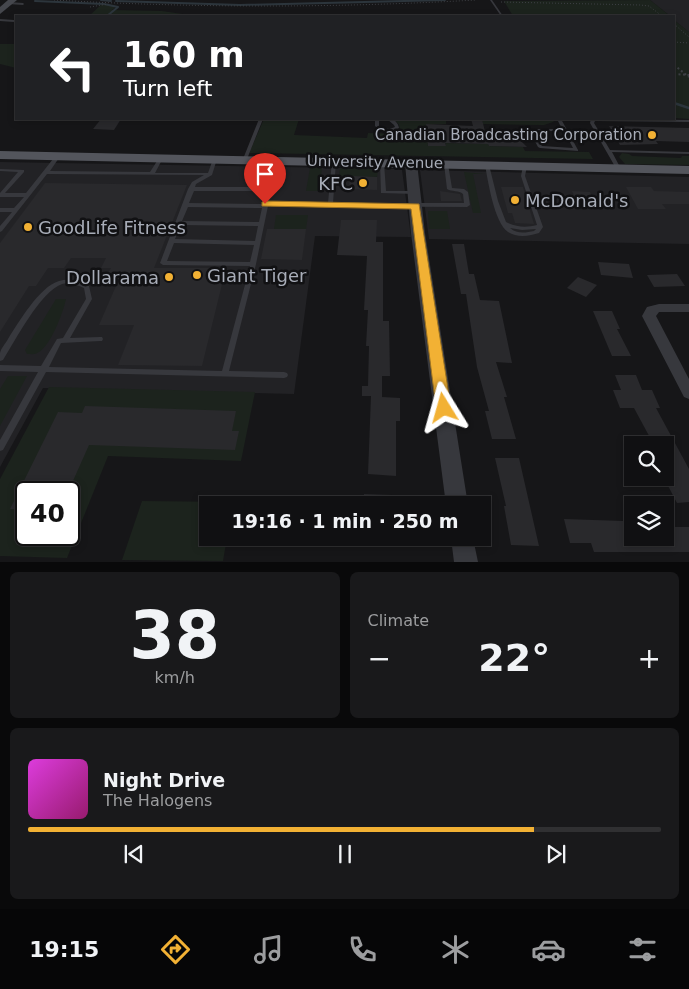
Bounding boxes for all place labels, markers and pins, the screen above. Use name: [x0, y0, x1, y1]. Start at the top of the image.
place label: Canadian Broadcasting Corporation: [375, 126, 642, 144]
marker: Canadian Broadcasting Corporation: [646, 129, 658, 141]
pin: [244, 153, 286, 204]
place label: KFC: [318, 173, 353, 194]
marker: KFC: [357, 177, 369, 189]
place label: McDonald's: [525, 190, 629, 211]
marker: McDonald's: [509, 194, 521, 206]
place label: GoodLife Fitness: [38, 217, 186, 238]
marker: GoodLife Fitness: [22, 221, 34, 233]
place label: Giant Tiger: [207, 265, 307, 286]
place label: Dollarama: [66, 267, 159, 288]
marker: Giant Tiger: [191, 269, 203, 281]
marker: Dollarama: [163, 271, 175, 283]

